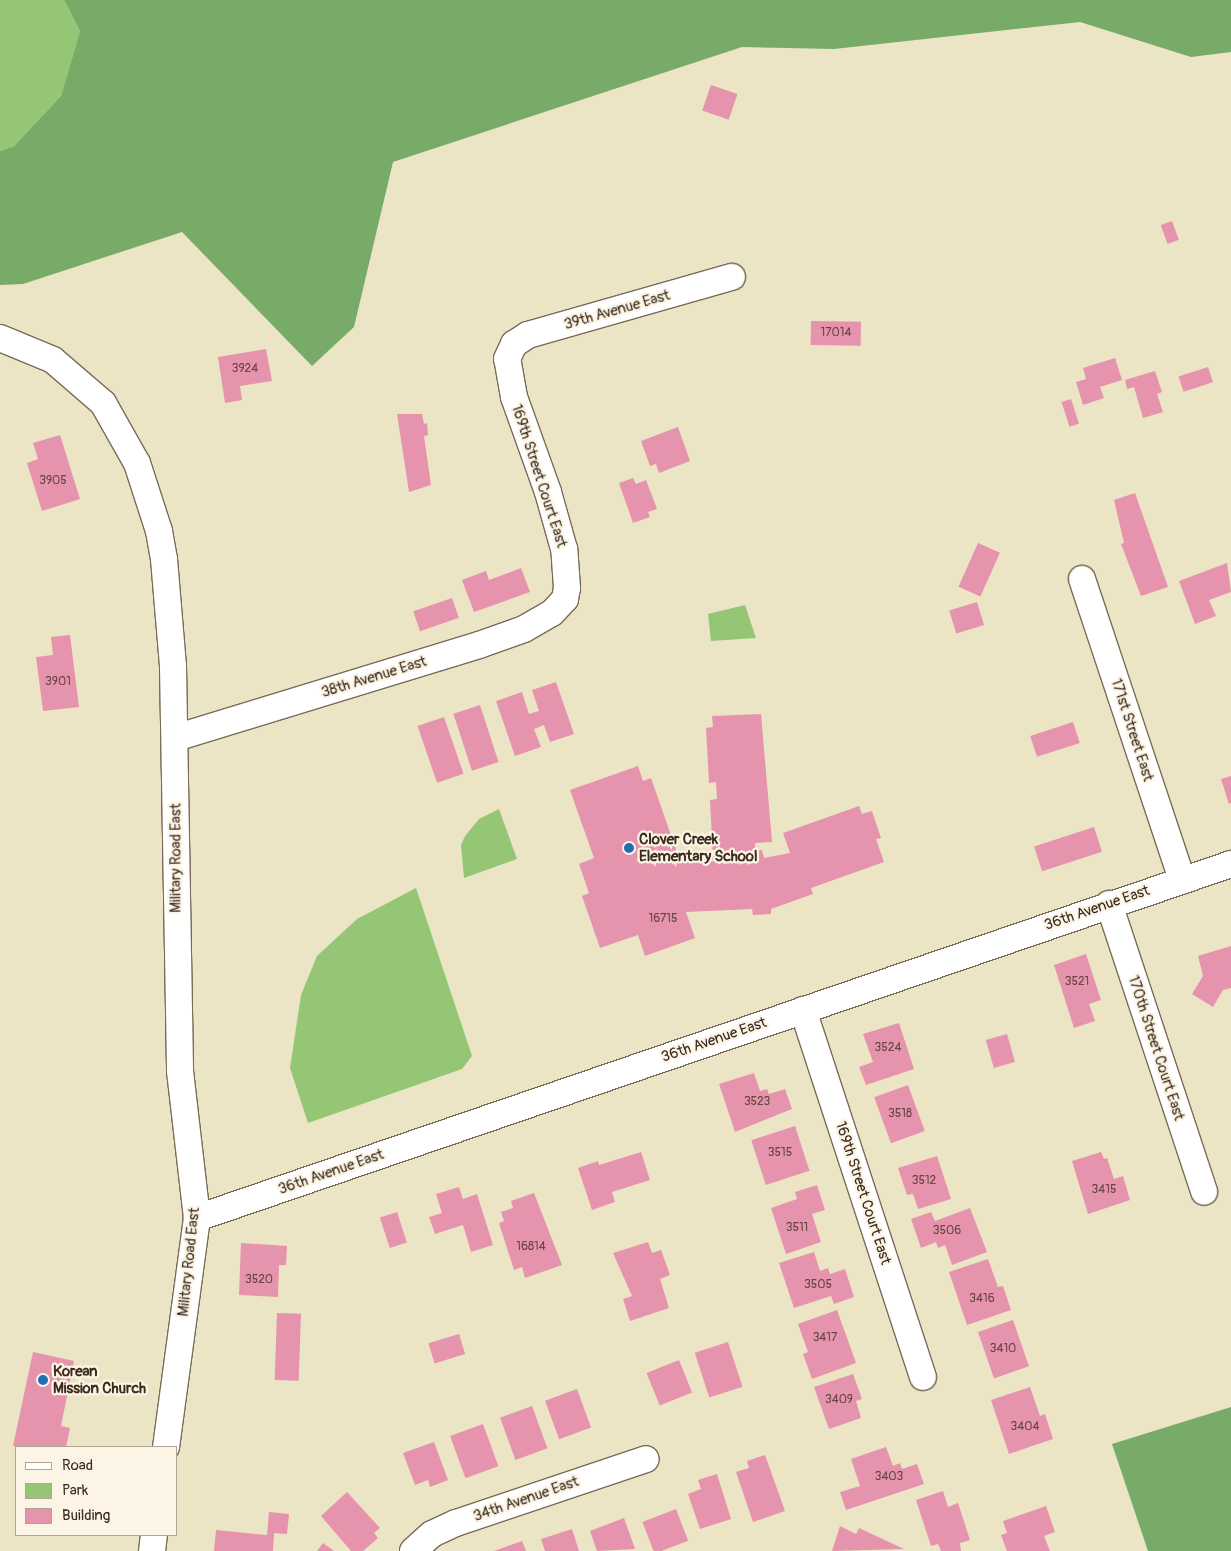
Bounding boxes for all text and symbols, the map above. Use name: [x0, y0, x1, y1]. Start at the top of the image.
street label: 39th Avenue East: [562, 286, 672, 334]
house number: 17014: [821, 326, 851, 340]
house number: 3924: [232, 362, 258, 376]
street label: 169th Street Court East: [507, 402, 571, 550]
house number: 3905: [39, 474, 67, 488]
street label: 38th Avenue East: [319, 652, 429, 702]
house number: 3901: [45, 675, 71, 689]
street label: 171st Street East: [1107, 676, 1157, 784]
street label: Military Road East: [167, 803, 185, 913]
place label: Clover Creek Elementary School: [639, 830, 757, 865]
marker: Clover Creek Elementary School: [623, 842, 635, 854]
street label: 36th Avenue East: [1042, 882, 1152, 934]
house number: 16715: [648, 912, 678, 926]
street label: 170th Street Court East: [1124, 973, 1188, 1123]
house number: 3521: [1065, 975, 1089, 989]
street label: 36th Avenue East: [659, 1014, 769, 1066]
house number: 3524: [875, 1041, 901, 1055]
house number: 3523: [744, 1095, 770, 1109]
house number: 3518: [888, 1107, 912, 1121]
street label: 169th Street Court East: [831, 1119, 895, 1267]
street label: 36th Avenue East: [276, 1146, 386, 1198]
house number: 3515: [768, 1146, 792, 1160]
house number: 3512: [912, 1174, 936, 1188]
house number: 3415: [1092, 1183, 1116, 1197]
street label: Military Road East: [174, 1207, 204, 1317]
house number: 3511: [786, 1221, 808, 1235]
house number: 3506: [933, 1224, 961, 1238]
house number: 16814: [516, 1240, 546, 1254]
house number: 3520: [245, 1273, 273, 1287]
house number: 3505: [804, 1278, 832, 1292]
house number: 3416: [969, 1292, 995, 1306]
house number: 3417: [813, 1331, 837, 1345]
house number: 3410: [990, 1342, 1016, 1356]
place label: Korean Mission Church: [53, 1362, 146, 1397]
marker: Korean Mission Church: [37, 1374, 49, 1386]
house number: 3409: [825, 1393, 853, 1407]
house number: 3404: [1011, 1420, 1039, 1434]
legend: [15, 1446, 178, 1536]
text: Road: [62, 1456, 93, 1475]
house number: 3403: [875, 1470, 903, 1484]
street label: 34th Avenue East: [471, 1473, 581, 1525]
text: Park: [62, 1481, 88, 1500]
text: Building: [62, 1506, 110, 1525]

